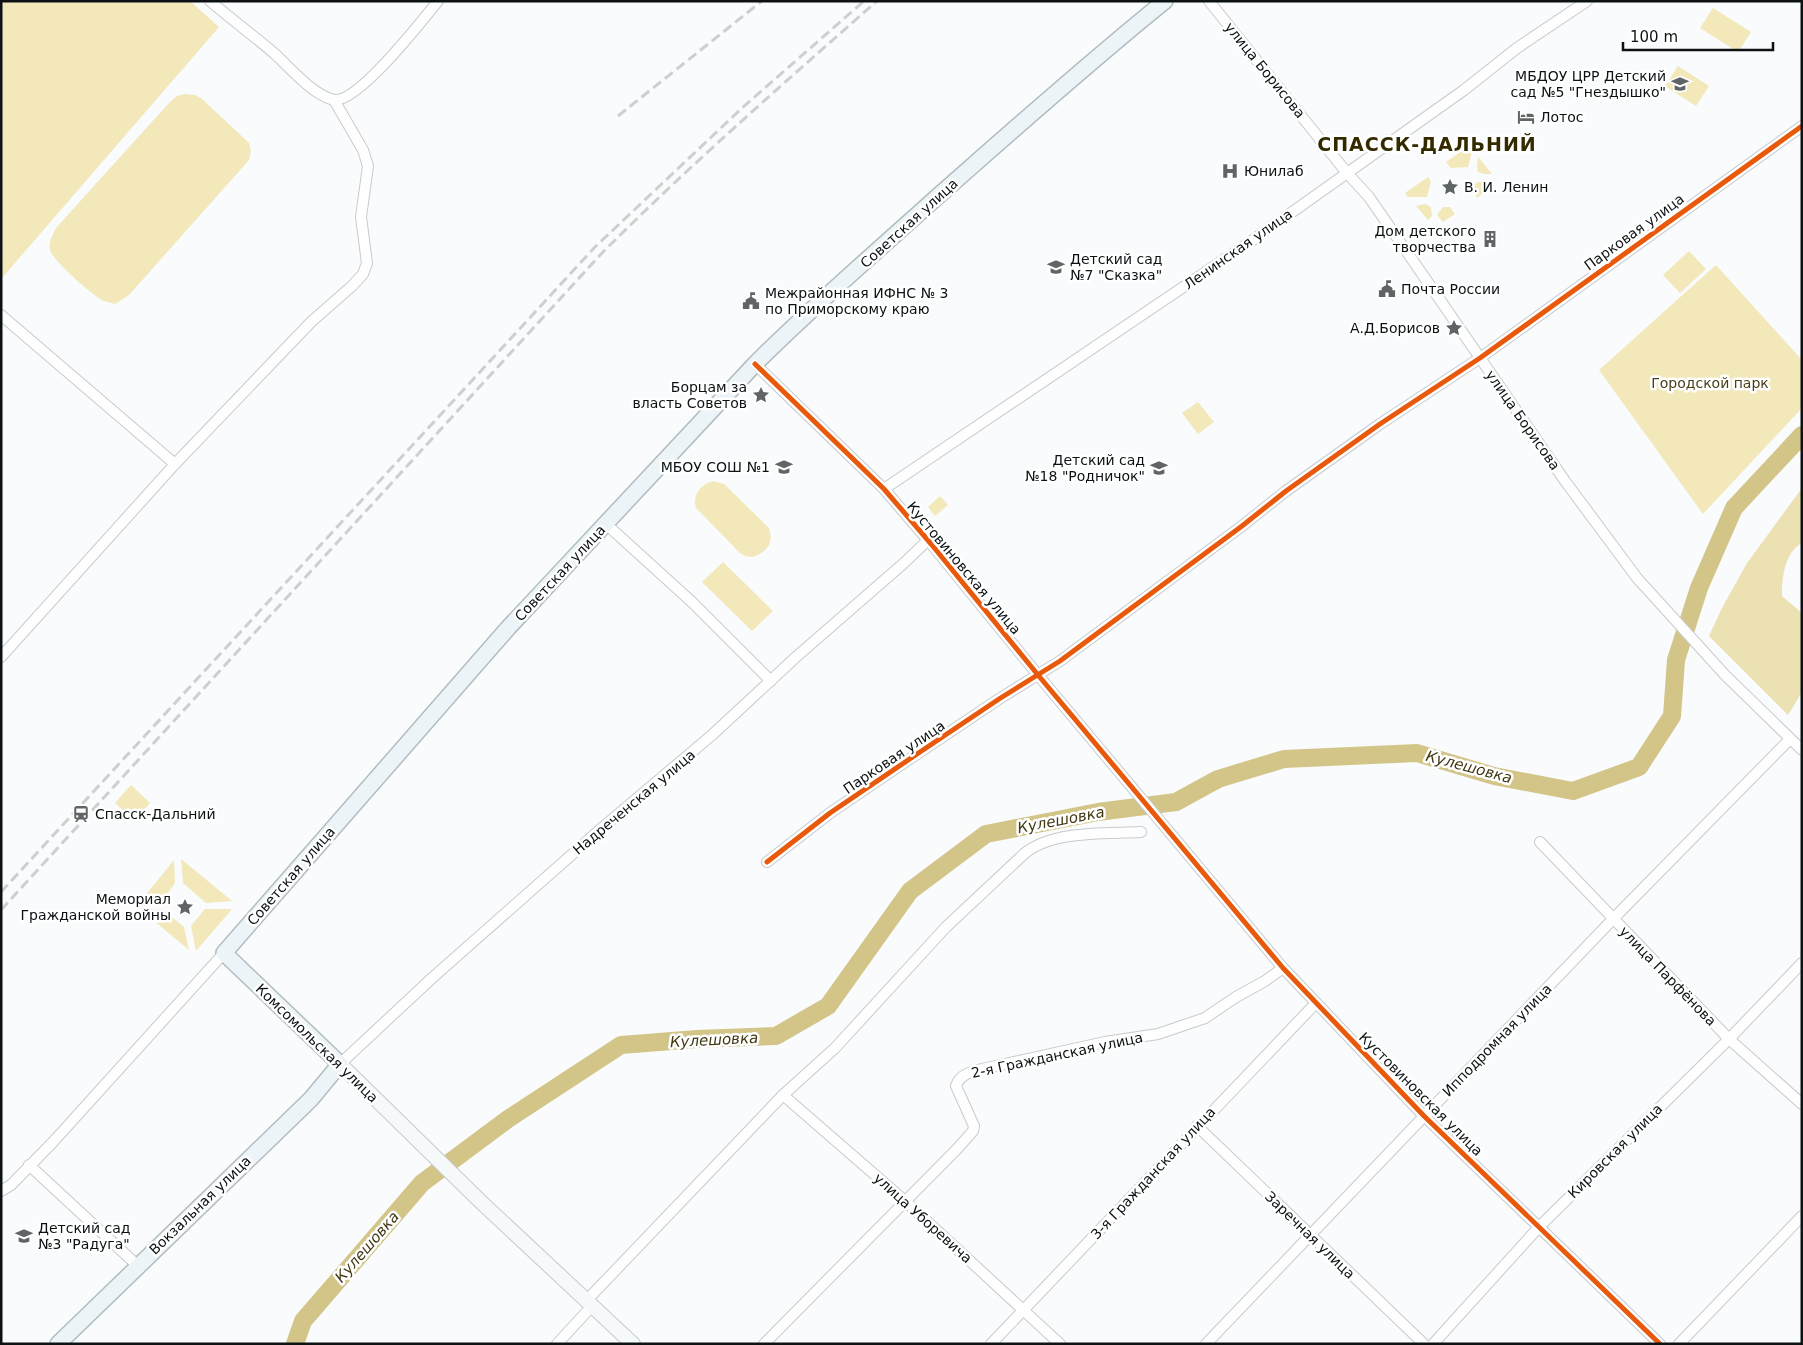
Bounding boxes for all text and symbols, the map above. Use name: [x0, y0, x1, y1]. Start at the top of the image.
street label: улица Борисова: [1222, 19, 1308, 121]
scale bar: [1623, 20, 1773, 52]
text: 100 m: [1630, 28, 1678, 46]
place label: МБДОУ ЦРР Детский сад №5 "Гнездышко": [1510, 68, 1666, 100]
school or university icon: МБДОУ ЦРР Детский сад №5 "Гнездышко": [1670, 74, 1690, 94]
hotel icon: Лотос: [1516, 107, 1536, 127]
place label: Лотос: [1540, 109, 1584, 125]
district label: СПАССК-ДАЛЬНИЙ: [1317, 133, 1537, 155]
hospital icon: Юнилаб: [1220, 161, 1240, 181]
place label: Юнилаб: [1244, 163, 1304, 179]
street label: Советская улица: [857, 175, 961, 271]
place icon: В. И. Ленин: [1440, 177, 1460, 197]
place label: В. И. Ленин: [1464, 179, 1548, 195]
street label: Парковая улица: [1581, 191, 1687, 273]
street label: Ленинская улица: [1181, 206, 1295, 292]
place label: Дом детского творчества: [1374, 223, 1476, 255]
building icon: Дом детского творчества: [1480, 229, 1500, 249]
place label: Детский сад №7 "Сказка": [1070, 251, 1162, 283]
school or university icon: Детский сад №7 "Сказка": [1046, 257, 1066, 277]
public building icon: Почта России: [1377, 279, 1397, 299]
place label: Почта России: [1401, 281, 1500, 297]
place label: Межрайонная ИФНС № 3 по Приморскому краю: [765, 285, 948, 317]
public building icon: Межрайонная ИФНС № 3 по Приморскому краю: [741, 291, 761, 311]
place icon: А.Д.Борисов: [1444, 318, 1464, 338]
place label: А.Д.Борисов: [1350, 320, 1440, 336]
street label: улица Борисова: [1483, 367, 1563, 473]
park label: Городской парк: [1651, 375, 1769, 391]
place label: Борцам за власть Советов: [632, 379, 747, 411]
place icon: Борцам за власть Советов: [751, 385, 771, 405]
place label: Детский сад №18 "Родничок": [1025, 452, 1145, 484]
school or university icon: МБОУ СОШ №1: [774, 457, 794, 477]
school or university icon: Детский сад №18 "Родничок": [1149, 458, 1169, 478]
place label: МБОУ СОШ №1: [661, 459, 770, 475]
street label: Кустовиновская улица: [904, 499, 1024, 637]
street label: Советская улица: [511, 522, 609, 624]
street label: Парковая улица: [840, 717, 948, 797]
street label: Надреченская улица: [570, 746, 698, 858]
water label: Кулешовка: [1424, 747, 1514, 787]
water label: Кулешовка: [1016, 803, 1106, 837]
station icon: Спасск-Дальний: [71, 804, 91, 824]
place label: Спасск-Дальний: [95, 806, 215, 822]
street label: Советская улица: [244, 823, 338, 929]
place label: Мемориал Гражданской войны: [21, 891, 171, 923]
place icon: Мемориал Гражданской войны: [175, 897, 195, 917]
street label: улица Парфёнова: [1616, 923, 1720, 1029]
street label: Комсомольская улица: [253, 980, 381, 1106]
street label: Ипподромная улица: [1439, 980, 1555, 1100]
water label: Кулешовка: [669, 1029, 759, 1051]
street label: 2-я Гражданская улица: [970, 1029, 1144, 1081]
street label: Кустовиновская улица: [1356, 1029, 1486, 1159]
street label: Кировская улица: [1565, 1101, 1665, 1201]
street label: 3-я Гражданская улица: [1088, 1104, 1218, 1242]
street label: Вокзальная улица: [146, 1152, 254, 1258]
street label: улица Уборевича: [871, 1170, 975, 1266]
street label: Заречная улица: [1262, 1188, 1358, 1282]
water label: Кулешовка: [331, 1208, 403, 1286]
place label: Детский сад №3 "Радуга": [38, 1220, 130, 1252]
school or university icon: Детский сад №3 "Радуга": [14, 1226, 34, 1246]

